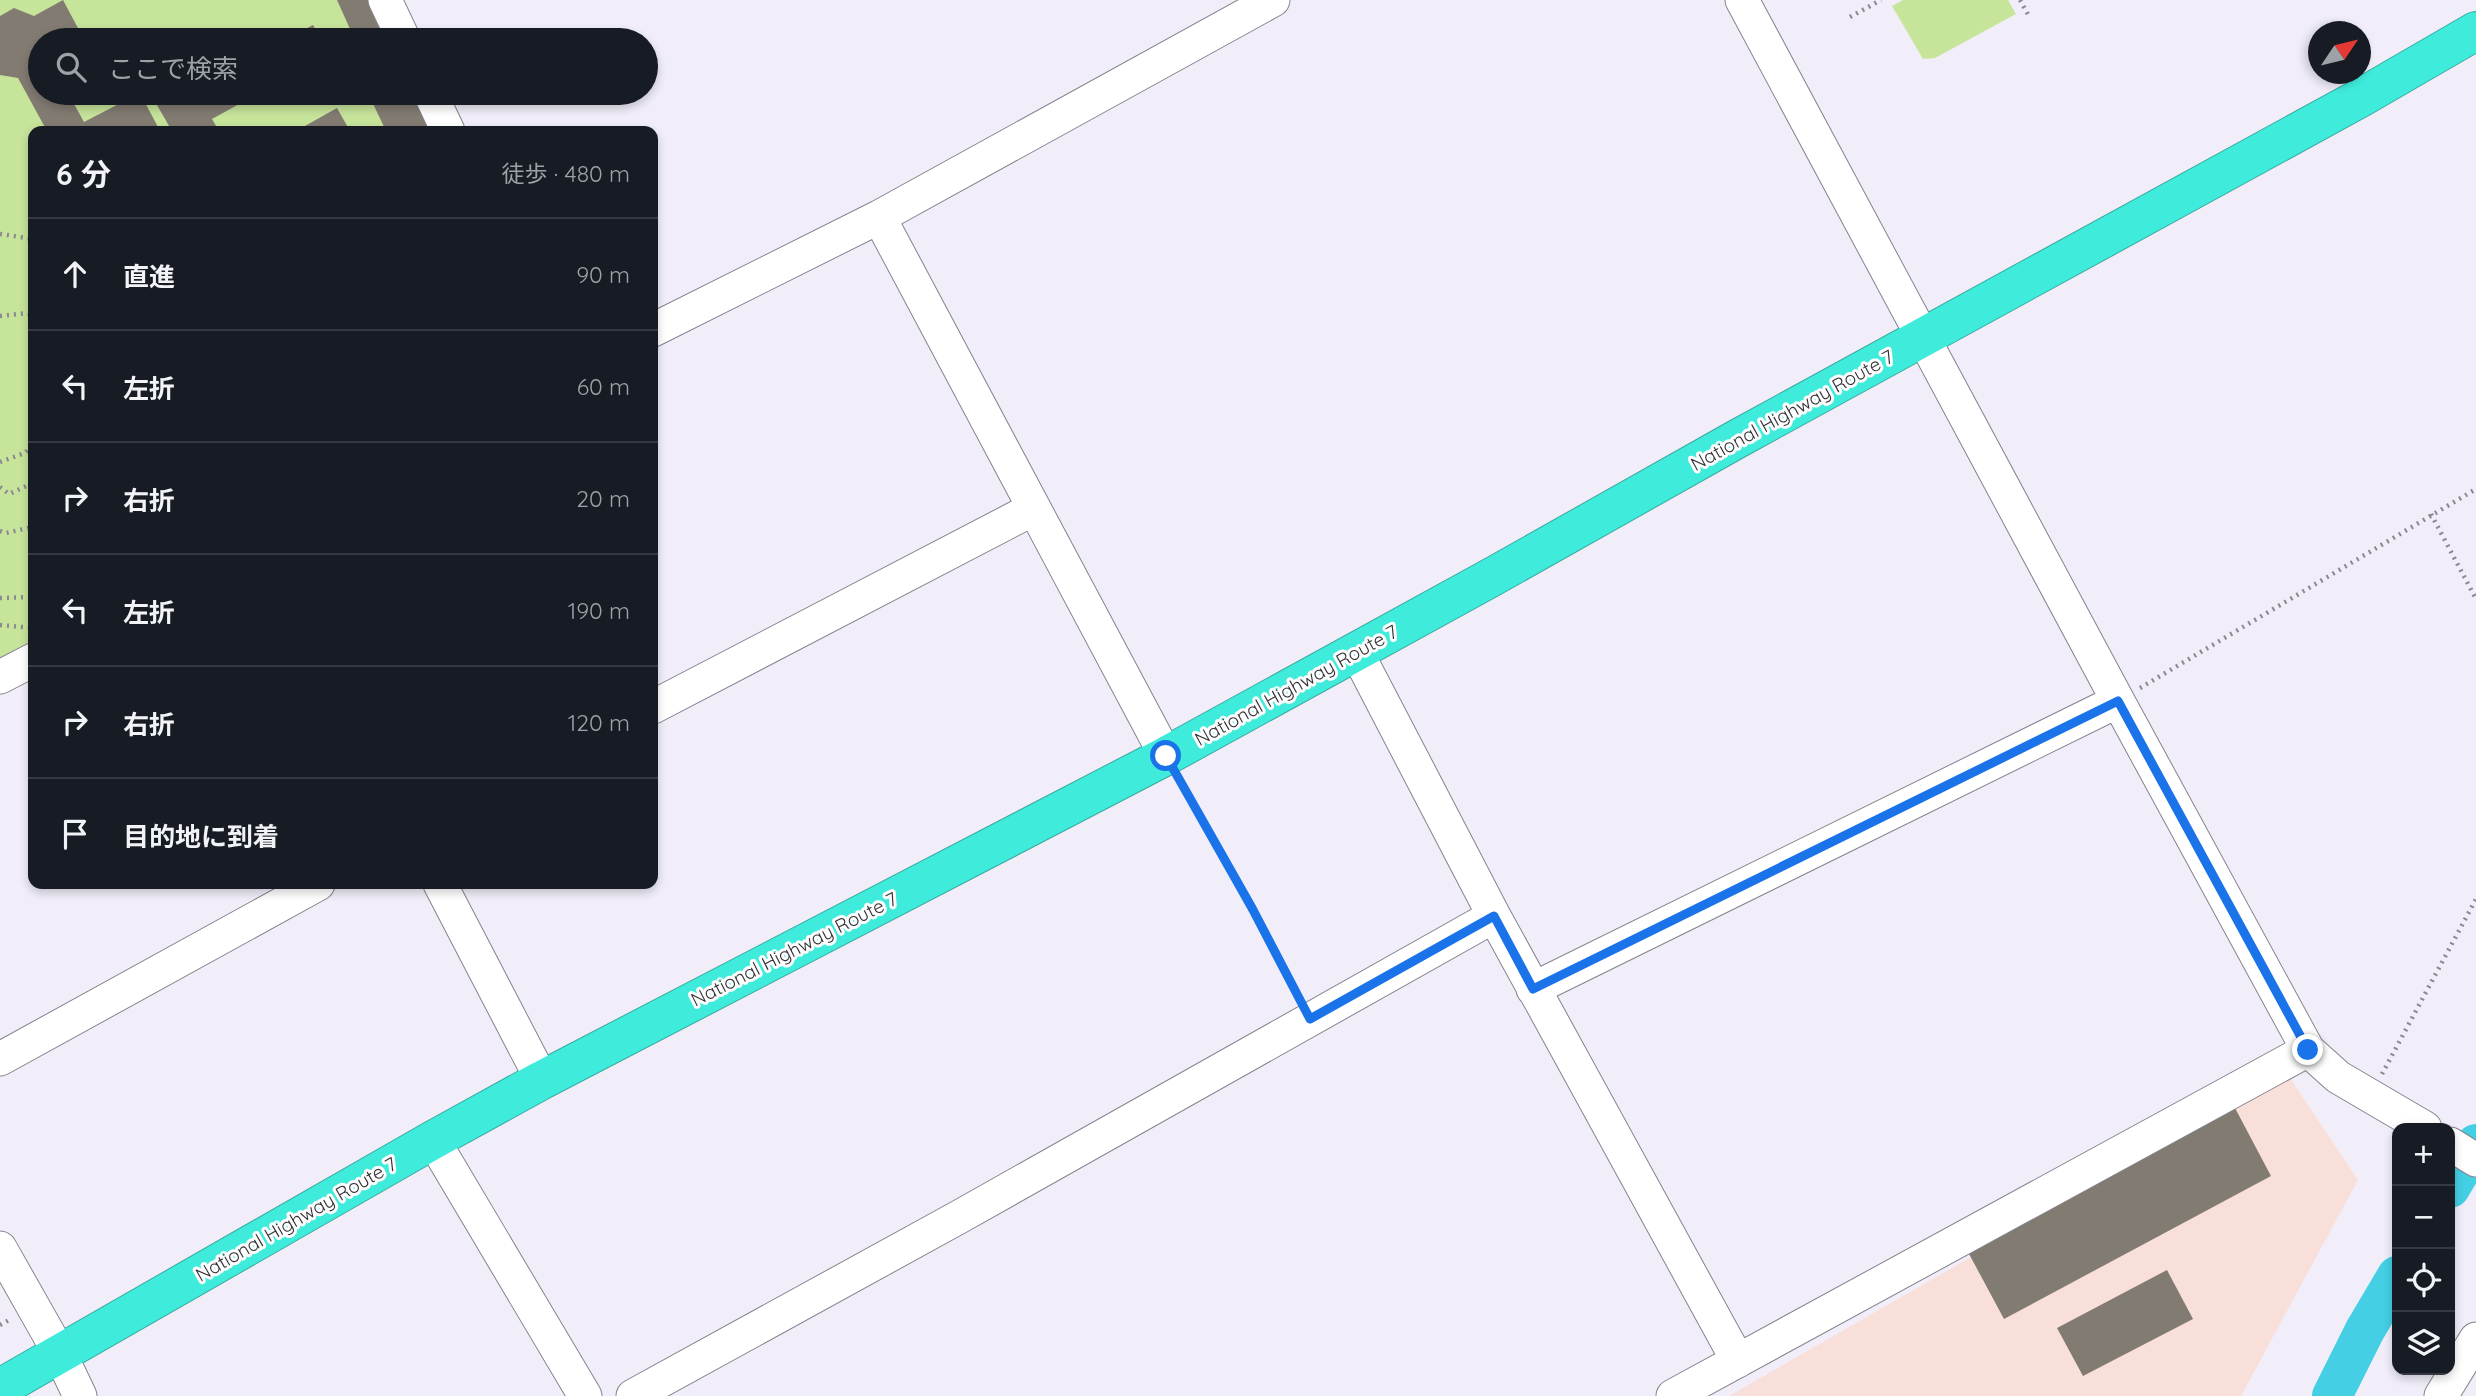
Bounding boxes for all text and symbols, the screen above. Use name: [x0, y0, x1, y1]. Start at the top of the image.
north arrow: [2308, 21, 2371, 84]
search box: [28, 28, 658, 105]
icon: search: [52, 48, 90, 86]
text: ここで検索: [108, 52, 238, 85]
text: 6 分: [56, 155, 111, 193]
text: 徒歩 · 480 m: [501, 159, 630, 188]
icon: ahead: [56, 255, 94, 293]
text: 直進: [123, 260, 175, 293]
text: 90 m: [576, 260, 630, 289]
street label: National Highway Route 7: [1686, 344, 1898, 476]
icon: left: [56, 367, 94, 405]
text: 左折: [123, 372, 175, 405]
text: 60 m: [577, 372, 630, 401]
icon: right: [56, 479, 94, 517]
text: 右折: [123, 484, 175, 517]
text: 20 m: [576, 484, 630, 513]
icon: left: [56, 591, 94, 629]
text: 左折: [123, 596, 175, 629]
text: 190 m: [568, 596, 630, 625]
street label: National Highway Route 7: [1190, 619, 1402, 751]
icon: right: [56, 703, 94, 741]
text: 右折: [123, 708, 175, 741]
text: 120 m: [568, 708, 630, 737]
route start: [1150, 740, 1181, 771]
icon: arrive: [56, 815, 94, 853]
text: 目的地に到着: [123, 820, 279, 853]
street label: National Highway Route 7: [687, 886, 901, 1012]
route end: [2292, 1034, 2323, 1065]
map controls: [2392, 1123, 2455, 1375]
button: +: [2392, 1123, 2455, 1186]
street label: National Highway Route 7: [191, 1151, 401, 1287]
button: −: [2392, 1186, 2455, 1249]
button: locate: [2392, 1249, 2455, 1312]
button: layers: [2392, 1312, 2455, 1375]

